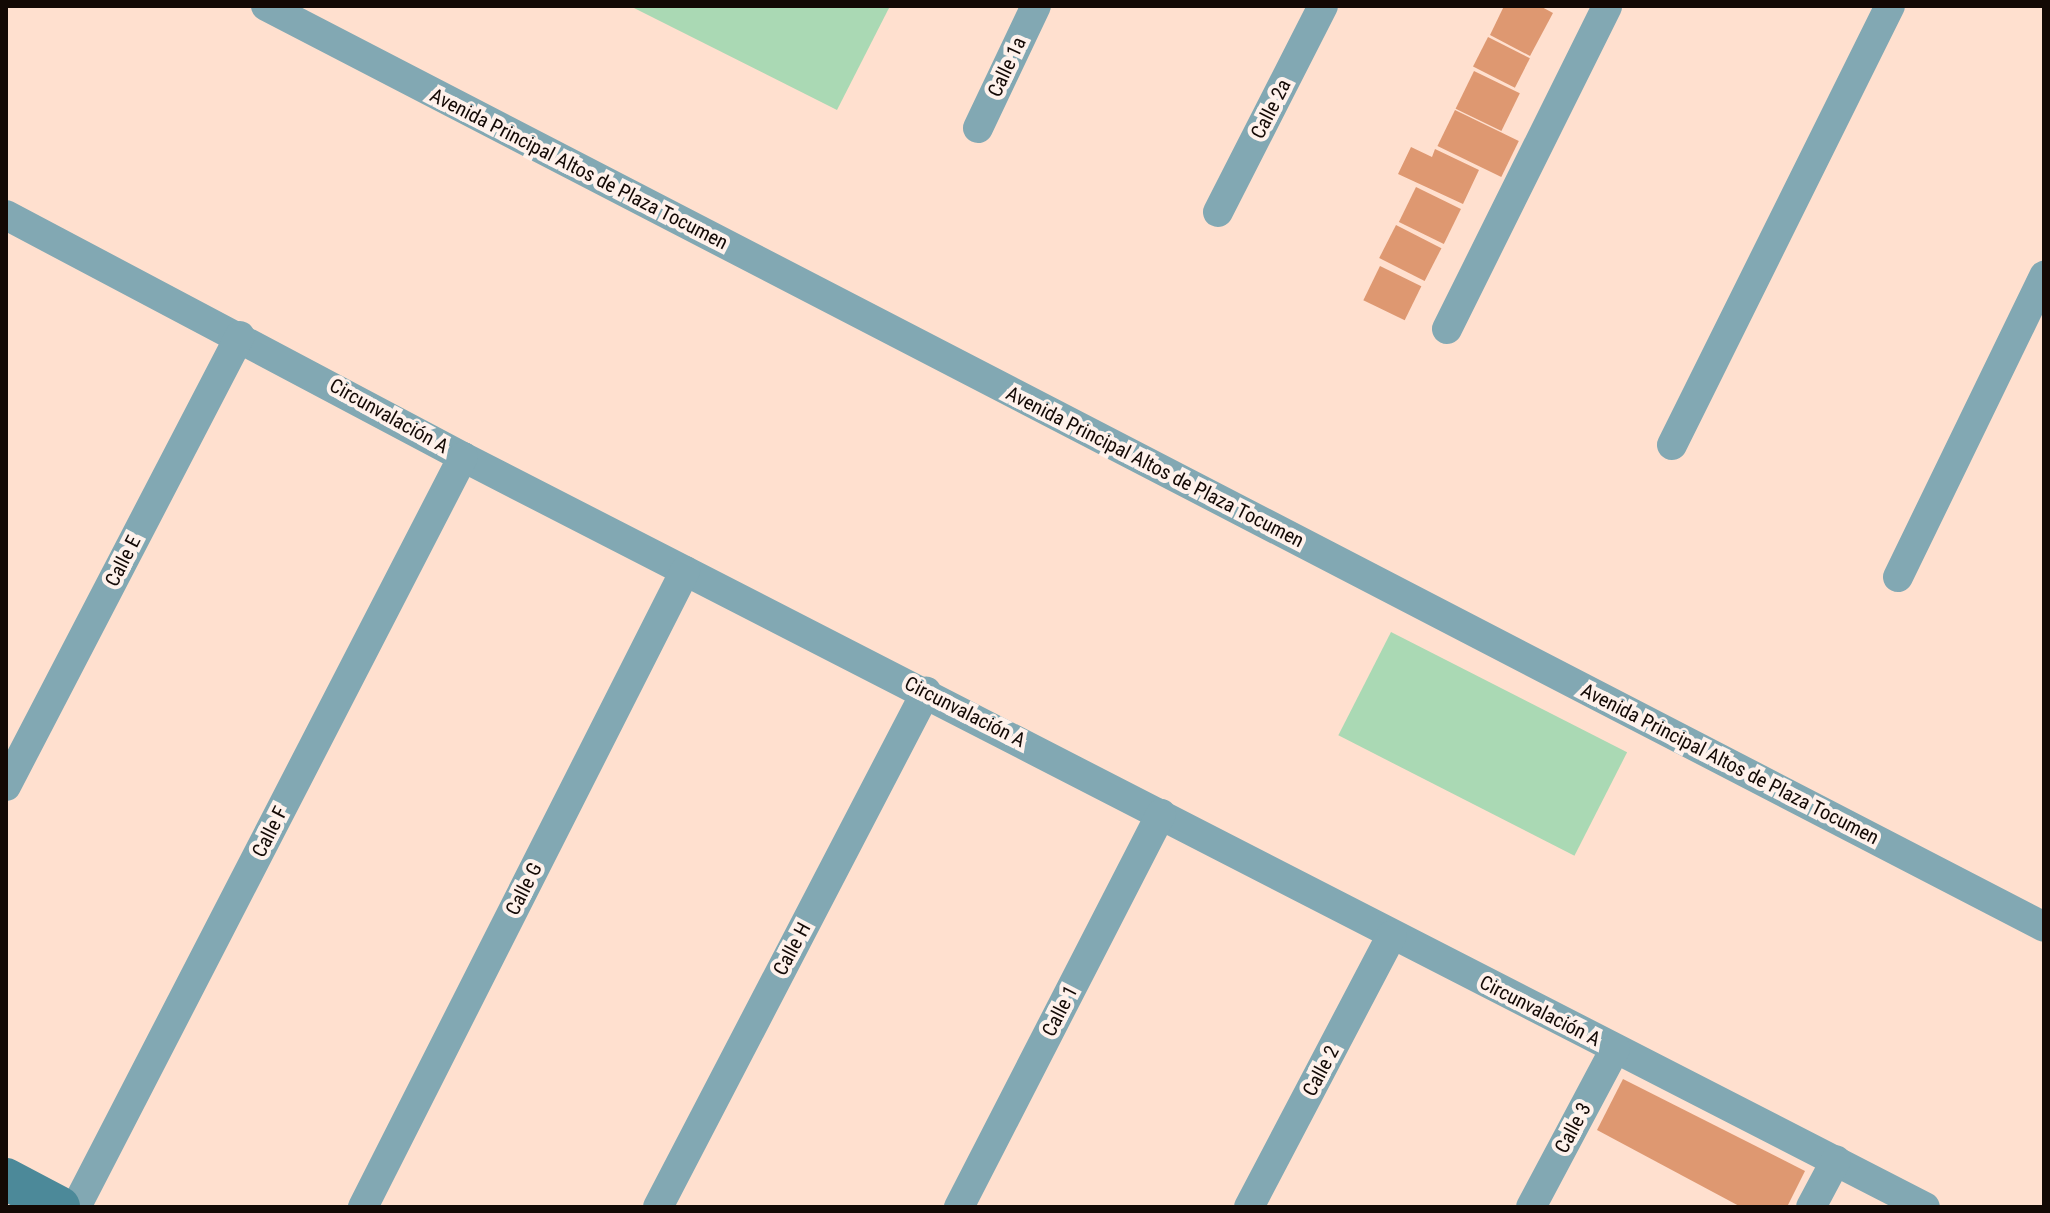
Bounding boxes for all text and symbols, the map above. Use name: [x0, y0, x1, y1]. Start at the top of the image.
street label: Calle 1a: [983, 33, 1031, 101]
street label: Calle 2a: [1246, 75, 1296, 143]
street label: Avenida Principal Altos de Plaza Tocumen: [426, 83, 732, 255]
street label: Circunvalación A: [325, 373, 453, 459]
street label: Avenida Principal Altos de Plaza Tocumen: [1002, 381, 1308, 553]
street label: Calle E: [100, 531, 146, 591]
street label: Circunvalación A: [901, 671, 1029, 753]
street label: Avenida Principal Altos de Plaza Tocumen: [1577, 678, 1883, 850]
street label: Calle F: [247, 803, 293, 861]
street label: Calle G: [501, 859, 547, 919]
street label: Calle H: [768, 918, 816, 980]
street label: Circunvalación A: [1476, 970, 1604, 1052]
street label: Calle 1: [1037, 982, 1083, 1040]
street label: Calle 2: [1298, 1042, 1344, 1100]
street label: Calle 3: [1550, 1099, 1596, 1157]

